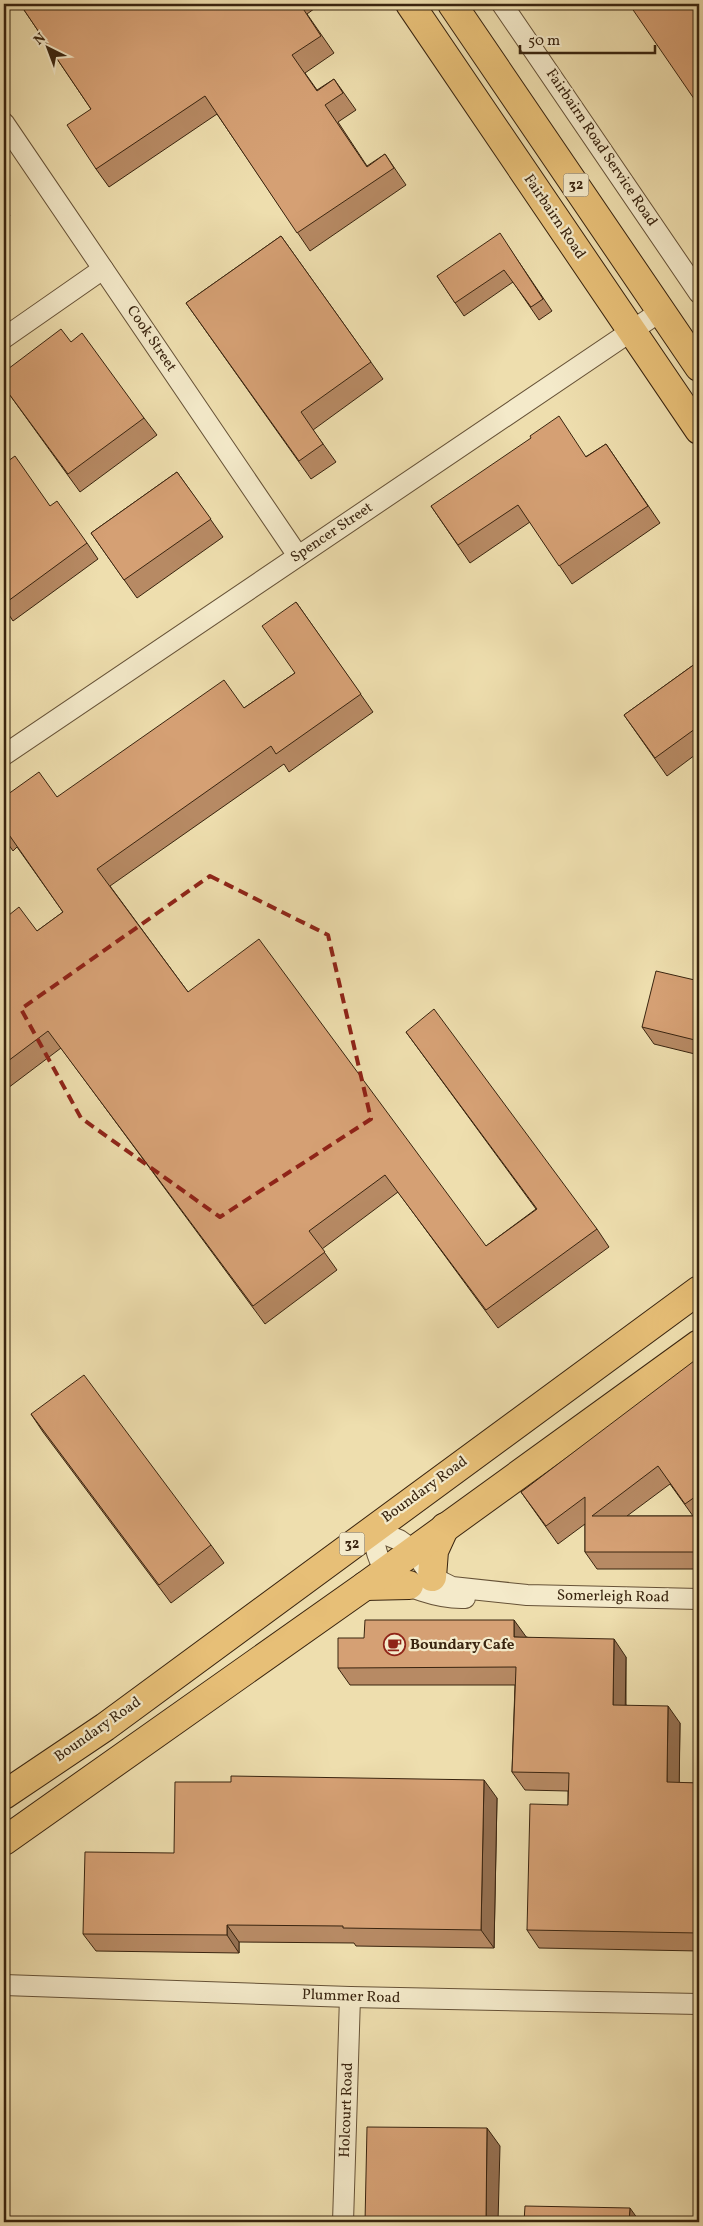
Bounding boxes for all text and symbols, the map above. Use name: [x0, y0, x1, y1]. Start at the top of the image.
north arrow: [22, 22, 72, 72]
scale bar: [520, 22, 656, 54]
text: N: [30, 29, 50, 50]
text: 50 m: [528, 31, 560, 52]
street label: Fairbairn Road Service Road: [542, 66, 660, 230]
street label: Fairbairn Road: [519, 171, 589, 263]
road number: 32: [564, 174, 588, 196]
street label: Cook Street: [121, 302, 181, 376]
street label: Spencer Street: [287, 498, 377, 568]
street label: Boundary Road: [378, 1452, 472, 1528]
road number: 32: [340, 1532, 364, 1556]
street label: Somerleigh Road: [557, 1586, 669, 1608]
cafe icon: Boundary Cafe: [382, 1633, 406, 1657]
place label: Boundary Cafe: [410, 1635, 515, 1656]
street label: Boundary Road: [50, 1692, 146, 1768]
street label: Plummer Road: [301, 1985, 401, 2009]
street label: Holcourt Road: [335, 2062, 359, 2158]

